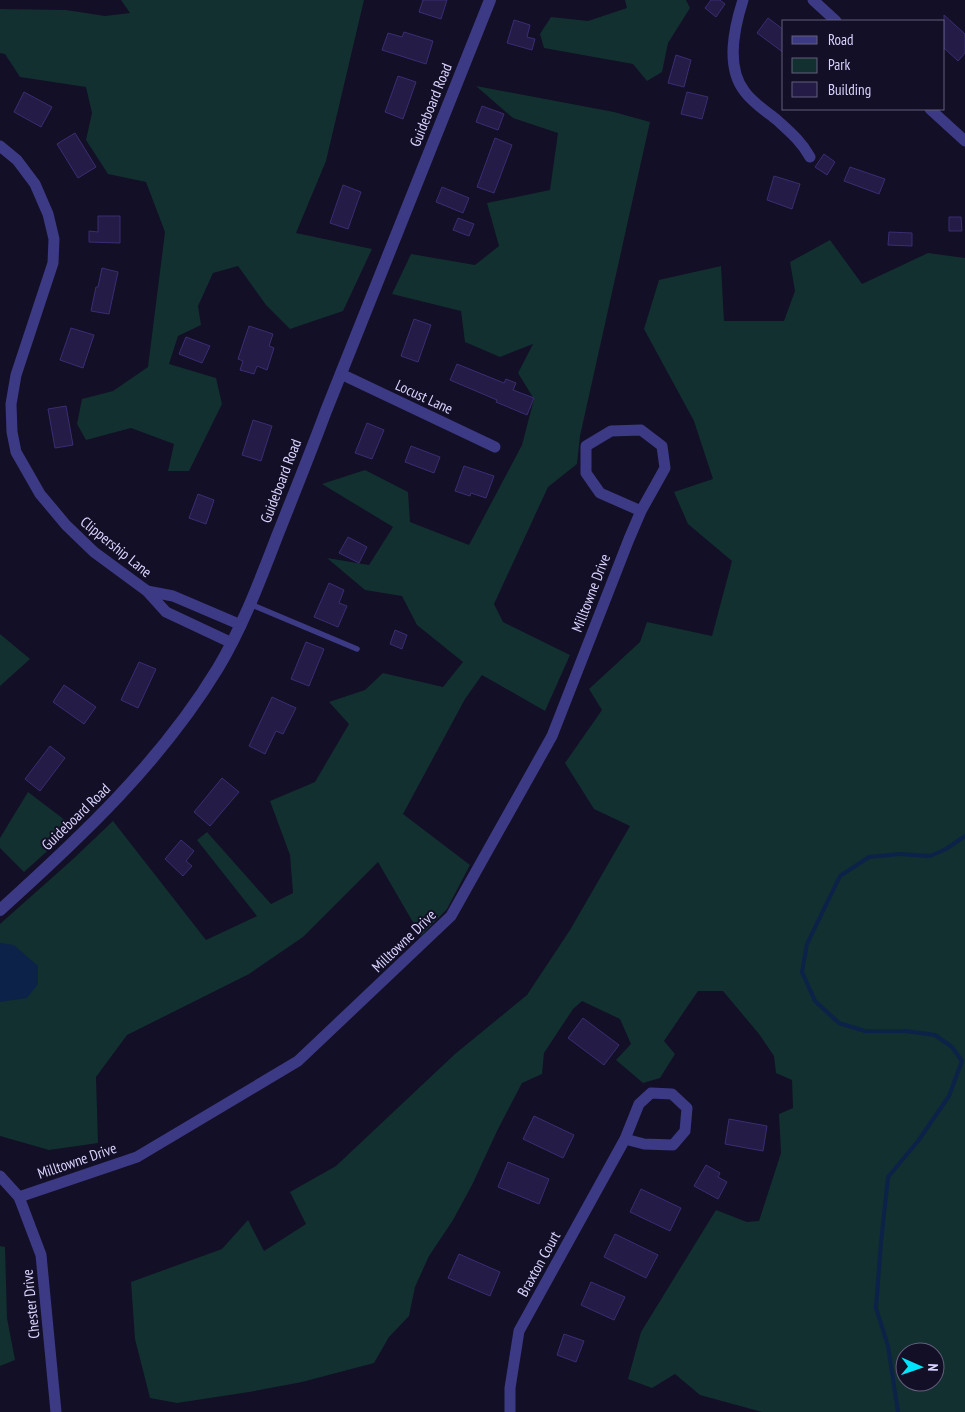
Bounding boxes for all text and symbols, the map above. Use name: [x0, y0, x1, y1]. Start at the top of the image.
legend: [782, 20, 945, 110]
text: Road: [828, 30, 854, 49]
text: Park: [828, 55, 850, 74]
street label: Guideboard Road: [405, 60, 456, 149]
text: Building: [828, 80, 871, 99]
street label: Locust Lane: [393, 375, 456, 418]
street label: Guideboard Road: [256, 436, 305, 525]
street label: Clippership Lane: [77, 512, 156, 581]
street label: Milltowne Drive: [567, 551, 614, 635]
street label: Guideboard Road: [37, 779, 114, 854]
street label: Milltowne Drive: [367, 905, 440, 976]
street label: Milltowne Drive: [35, 1138, 119, 1183]
street label: Braxton Court: [513, 1228, 564, 1300]
street label: Chester Drive: [17, 1269, 44, 1340]
north arrow: [895, 1342, 945, 1392]
text: N: [924, 1363, 942, 1372]

